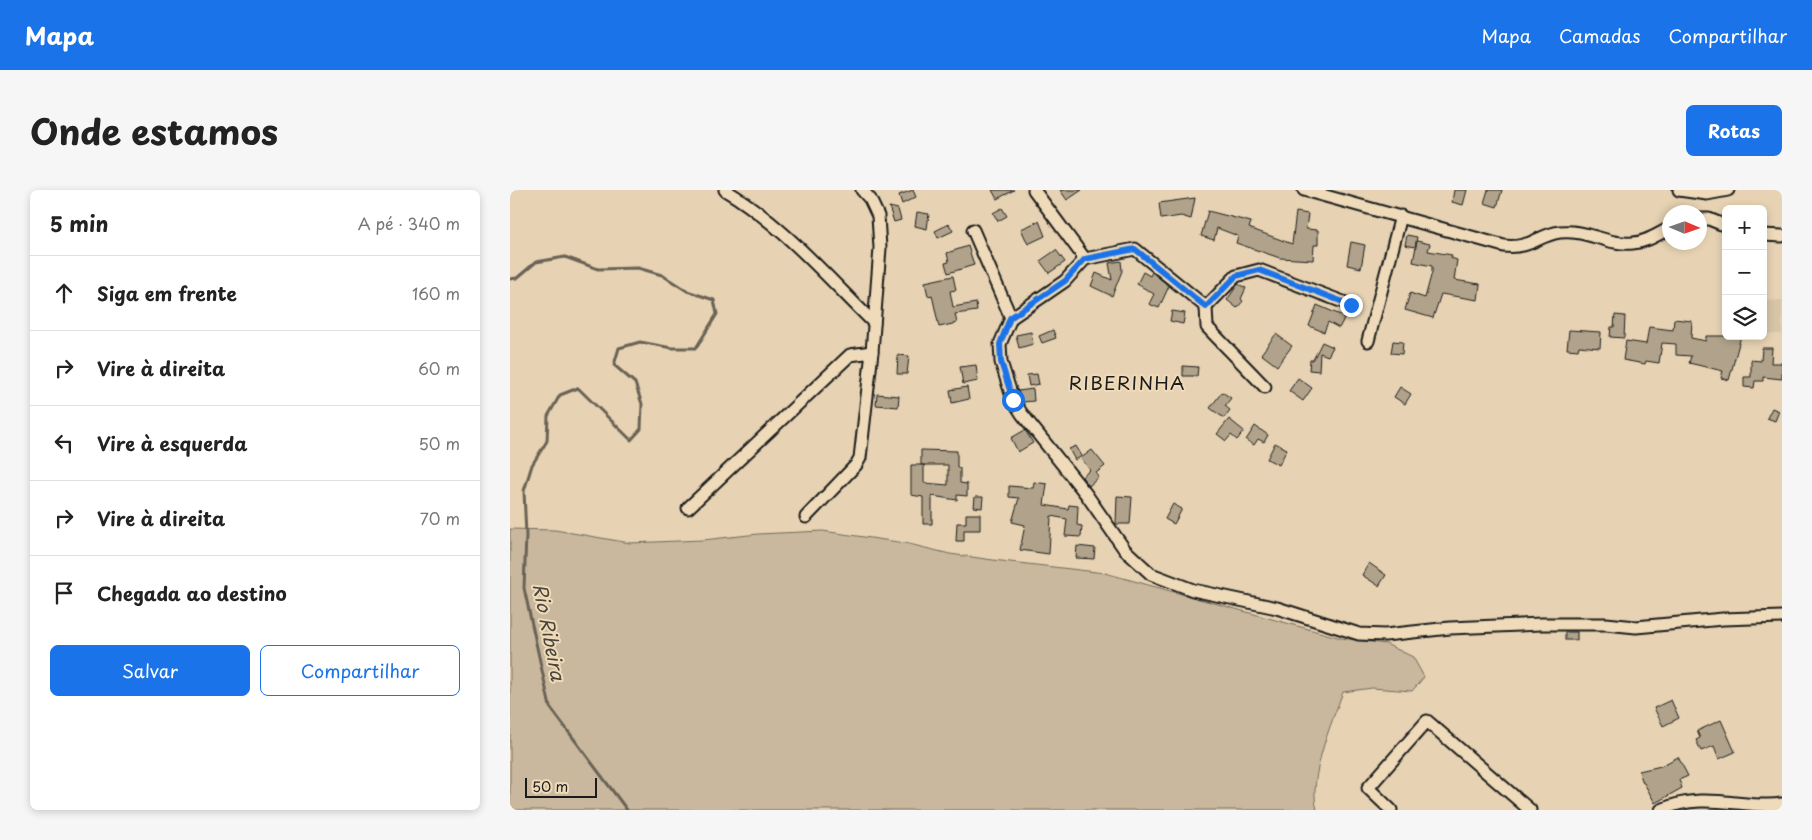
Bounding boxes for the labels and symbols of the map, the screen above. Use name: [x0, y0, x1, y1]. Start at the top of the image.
north arrow: [1662, 205, 1707, 250]
route end: [1340, 294, 1363, 317]
district label: RIBERINHA: [1068, 368, 1186, 396]
route start: [1002, 389, 1025, 412]
water label: Rio Ribeira: [527, 581, 573, 684]
scale bar: [525, 775, 598, 798]

